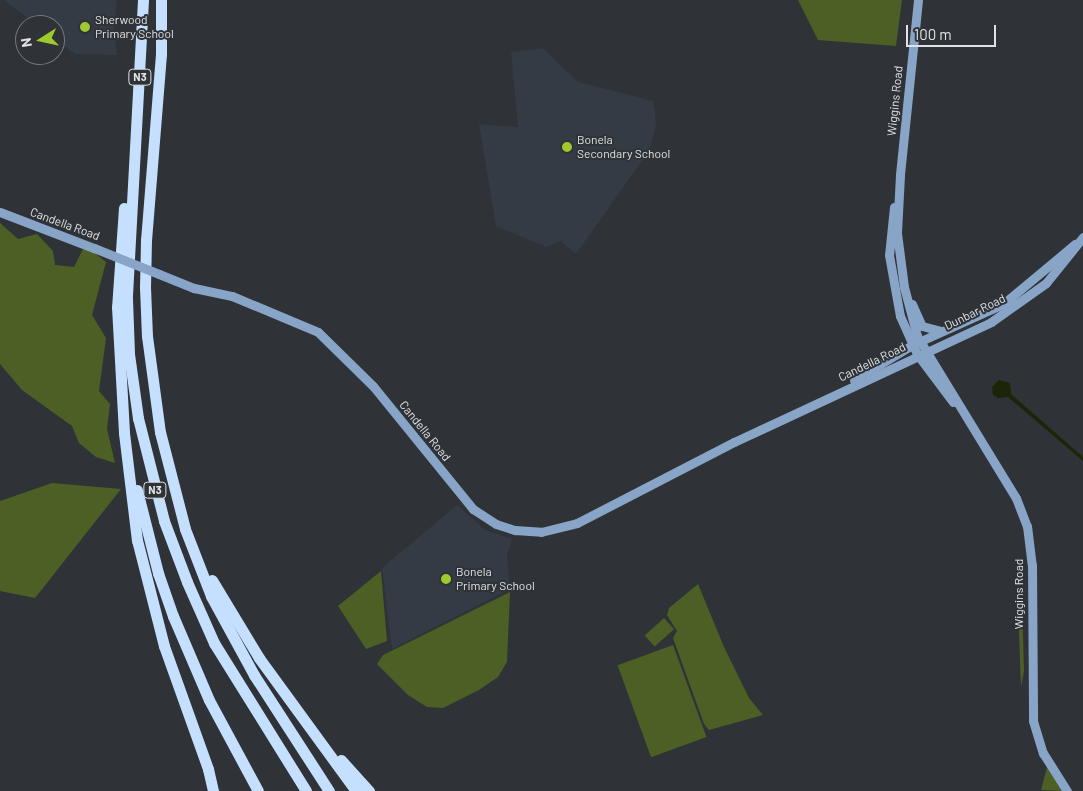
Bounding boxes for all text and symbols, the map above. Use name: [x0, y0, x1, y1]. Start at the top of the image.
place label: Sherwood Primary School: [95, 13, 174, 41]
north arrow: [15, 15, 65, 65]
scale bar: [908, 15, 998, 47]
marker: Sherwood Primary School: [79, 21, 91, 33]
text: 100 m: [914, 25, 952, 43]
text: N: [17, 36, 35, 49]
street label: Wiggins Road: [884, 65, 906, 137]
road number: N3: [128, 68, 152, 86]
place label: Bonela Secondary School: [577, 133, 670, 161]
marker: Bonela Secondary School: [561, 141, 573, 153]
street label: Candella Road: [28, 205, 102, 243]
street label: Dunbar Road: [942, 291, 1008, 333]
street label: Candella Road: [836, 339, 908, 385]
street label: Candella Road: [396, 398, 454, 464]
road number: N3: [142, 482, 168, 498]
street label: Wiggins Road: [1012, 559, 1026, 629]
place label: Bonela Primary School: [456, 565, 535, 593]
marker: Bonela Primary School: [440, 573, 452, 585]

